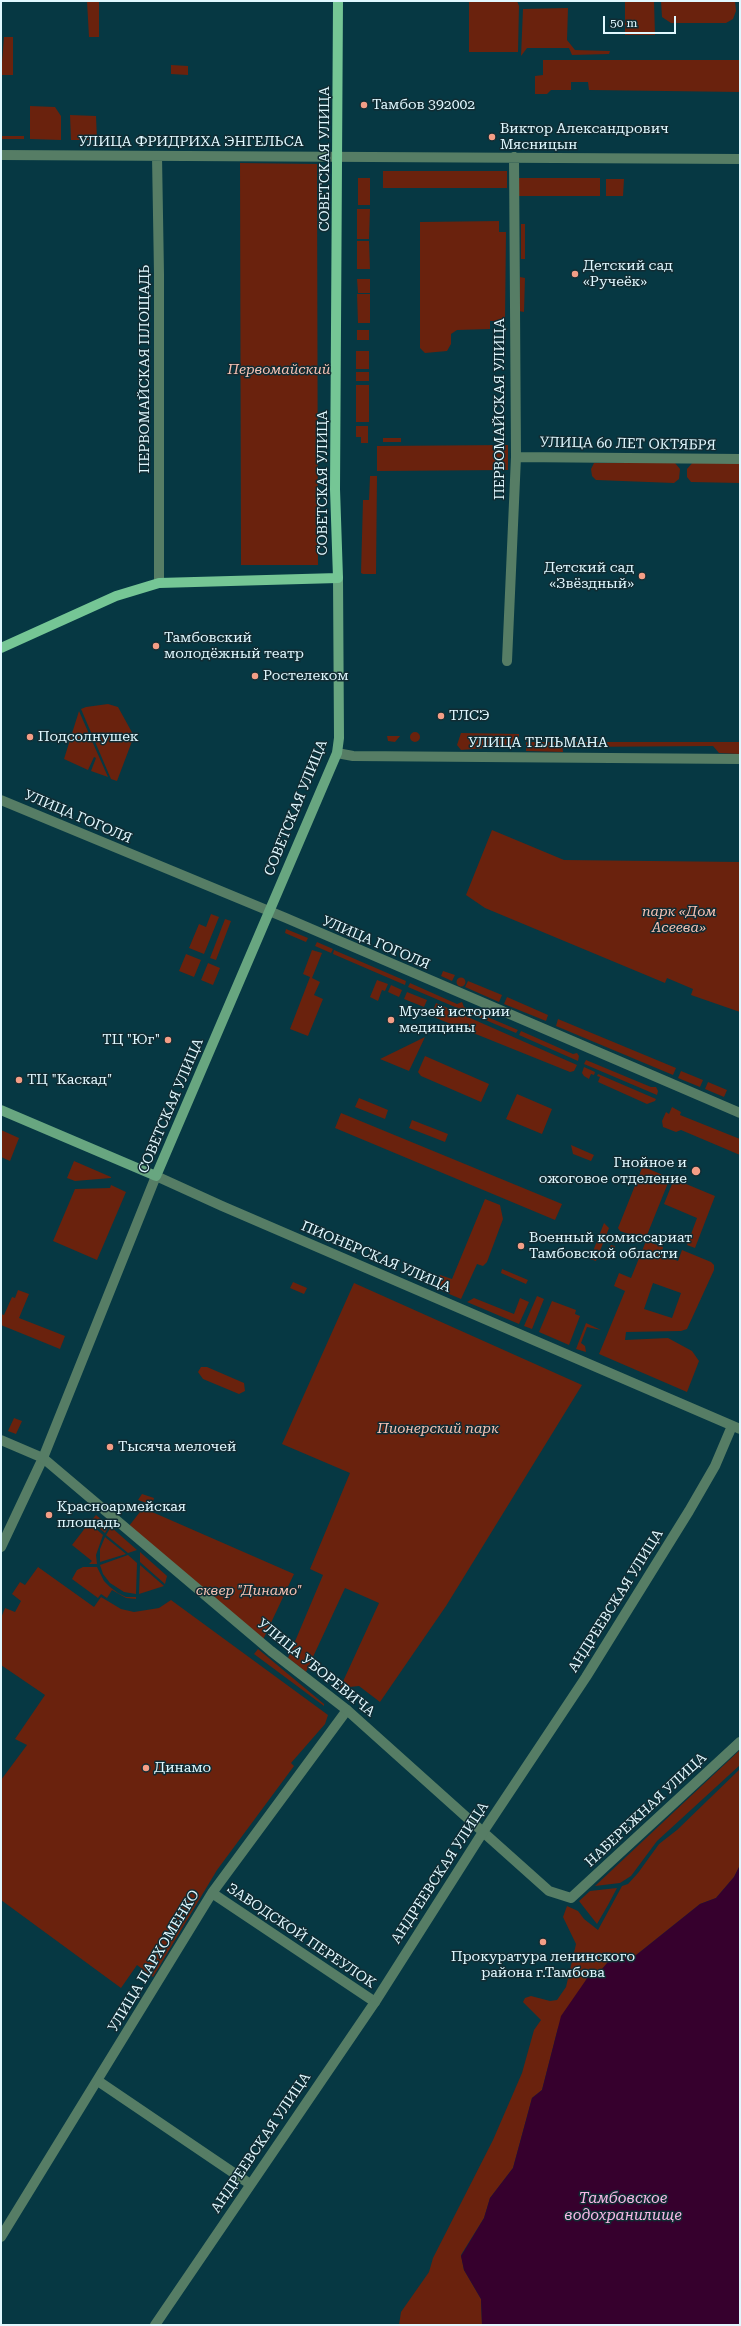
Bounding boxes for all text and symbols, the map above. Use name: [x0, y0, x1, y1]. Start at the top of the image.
scale bar: [605, 8, 678, 34]
text: 50 m: [610, 16, 637, 30]
street label: СОВЕТСКАЯ УЛИЦА: [317, 86, 333, 232]
place label: Тамбов 392002: [372, 97, 475, 113]
marker: Тамбов 392002: [359, 100, 369, 110]
place label: Виктор Александрович Мясницын: [500, 121, 669, 154]
marker: Виктор Александрович Мясницын: [487, 132, 497, 142]
street label: УЛИЦА ФРИДРИХА ЭНГЕЛЬСА: [79, 134, 303, 150]
place label: Детский сад «Ручеёк»: [583, 258, 673, 290]
street label: ПЕРВОМАЙСКАЯ ПЛОЩАДЬ: [137, 265, 153, 473]
marker: Детский сад «Ручеёк»: [570, 269, 580, 279]
street label: ПЕРВОМАЙСКАЯ УЛИЦА: [492, 318, 508, 500]
park label: Первомайский: [228, 362, 330, 378]
street label: СОВЕТСКАЯ УЛИЦА: [315, 410, 331, 556]
street label: УЛИЦА 60 ЛЕТ ОКТЯБРЯ: [540, 434, 716, 454]
place label: Детский сад «Звёздный»: [544, 560, 634, 592]
marker: Детский сад «Звёздный»: [637, 571, 647, 581]
place label: Тамбовский молодёжный театр: [164, 630, 304, 662]
marker: Тамбовский молодёжный театр: [151, 641, 161, 651]
place label: Ростелеком: [263, 668, 349, 684]
marker: Ростелеком: [250, 671, 260, 681]
place label: ТЛСЭ: [449, 708, 489, 724]
marker: ТЛСЭ: [436, 711, 446, 721]
place label: Подсолнушек: [38, 729, 139, 745]
marker: Подсолнушек: [25, 732, 35, 742]
street label: УЛИЦА ТЕЛЬМАНА: [468, 735, 608, 751]
street label: СОВЕТСКАЯ УЛИЦА: [261, 738, 331, 878]
street label: УЛИЦА ГОГОЛЯ: [22, 787, 134, 847]
park label: парк «Дом Асеева»: [642, 904, 716, 936]
street label: УЛИЦА ГОГОЛЯ: [320, 913, 432, 973]
place label: Музей истории медицины: [399, 1004, 510, 1036]
marker: Музей истории медицины: [386, 1015, 396, 1025]
place label: ТЦ "Юг": [102, 1032, 160, 1048]
marker: ТЦ "Юг": [163, 1035, 173, 1045]
street label: СОВЕТСКАЯ УЛИЦА: [135, 1036, 207, 1176]
place label: ТЦ "Каскад": [27, 1072, 112, 1088]
marker: ТЦ "Каскад": [14, 1075, 24, 1085]
place label: Гнойное и ожоговое отделение: [539, 1155, 687, 1188]
marker: Гнойное и ожоговое отделение: [690, 1165, 702, 1177]
street label: ПИОНЕРСКАЯ УЛИЦА: [299, 1218, 453, 1296]
place label: Военный комиссариат Тамбовской области: [529, 1230, 692, 1262]
marker: Военный комиссариат Тамбовской области: [516, 1241, 526, 1251]
park label: Пионерский парк: [377, 1421, 499, 1437]
place label: Тысяча мелочей: [118, 1439, 236, 1455]
marker: Тысяча мелочей: [105, 1442, 115, 1452]
place label: Красноармейская площадь: [57, 1499, 186, 1532]
marker: Красноармейская площадь: [44, 1510, 54, 1520]
street label: АНДРЕЕВСКАЯ УЛИЦА: [565, 1526, 667, 1676]
park label: сквер "Динамо": [196, 1583, 302, 1599]
street label: УЛИЦА УБОРЕВИЧА: [254, 1615, 378, 1721]
street label: НАБЕРЕЖНАЯ УЛИЦА: [582, 1749, 710, 1871]
place label: Динамо: [154, 1760, 211, 1776]
marker: Динамо: [141, 1763, 151, 1773]
street label: АНДРЕЕВСКАЯ УЛИЦА: [388, 1799, 492, 1947]
street label: ЗАВОДСКОЙ ПЕРЕУЛОК: [223, 1880, 379, 1992]
street label: УЛИЦА ПАРХОМЕНКО: [105, 1887, 203, 2035]
marker: Прокуратура ленинского района г.Тамбова: [538, 1937, 548, 1947]
place label: Прокуратура ленинского района г.Тамбова: [451, 1949, 635, 1982]
street label: АНДРЕЕВСКАЯ УЛИЦА: [208, 2070, 314, 2216]
water label: Тамбовское водохранилище: [564, 2190, 682, 2225]

